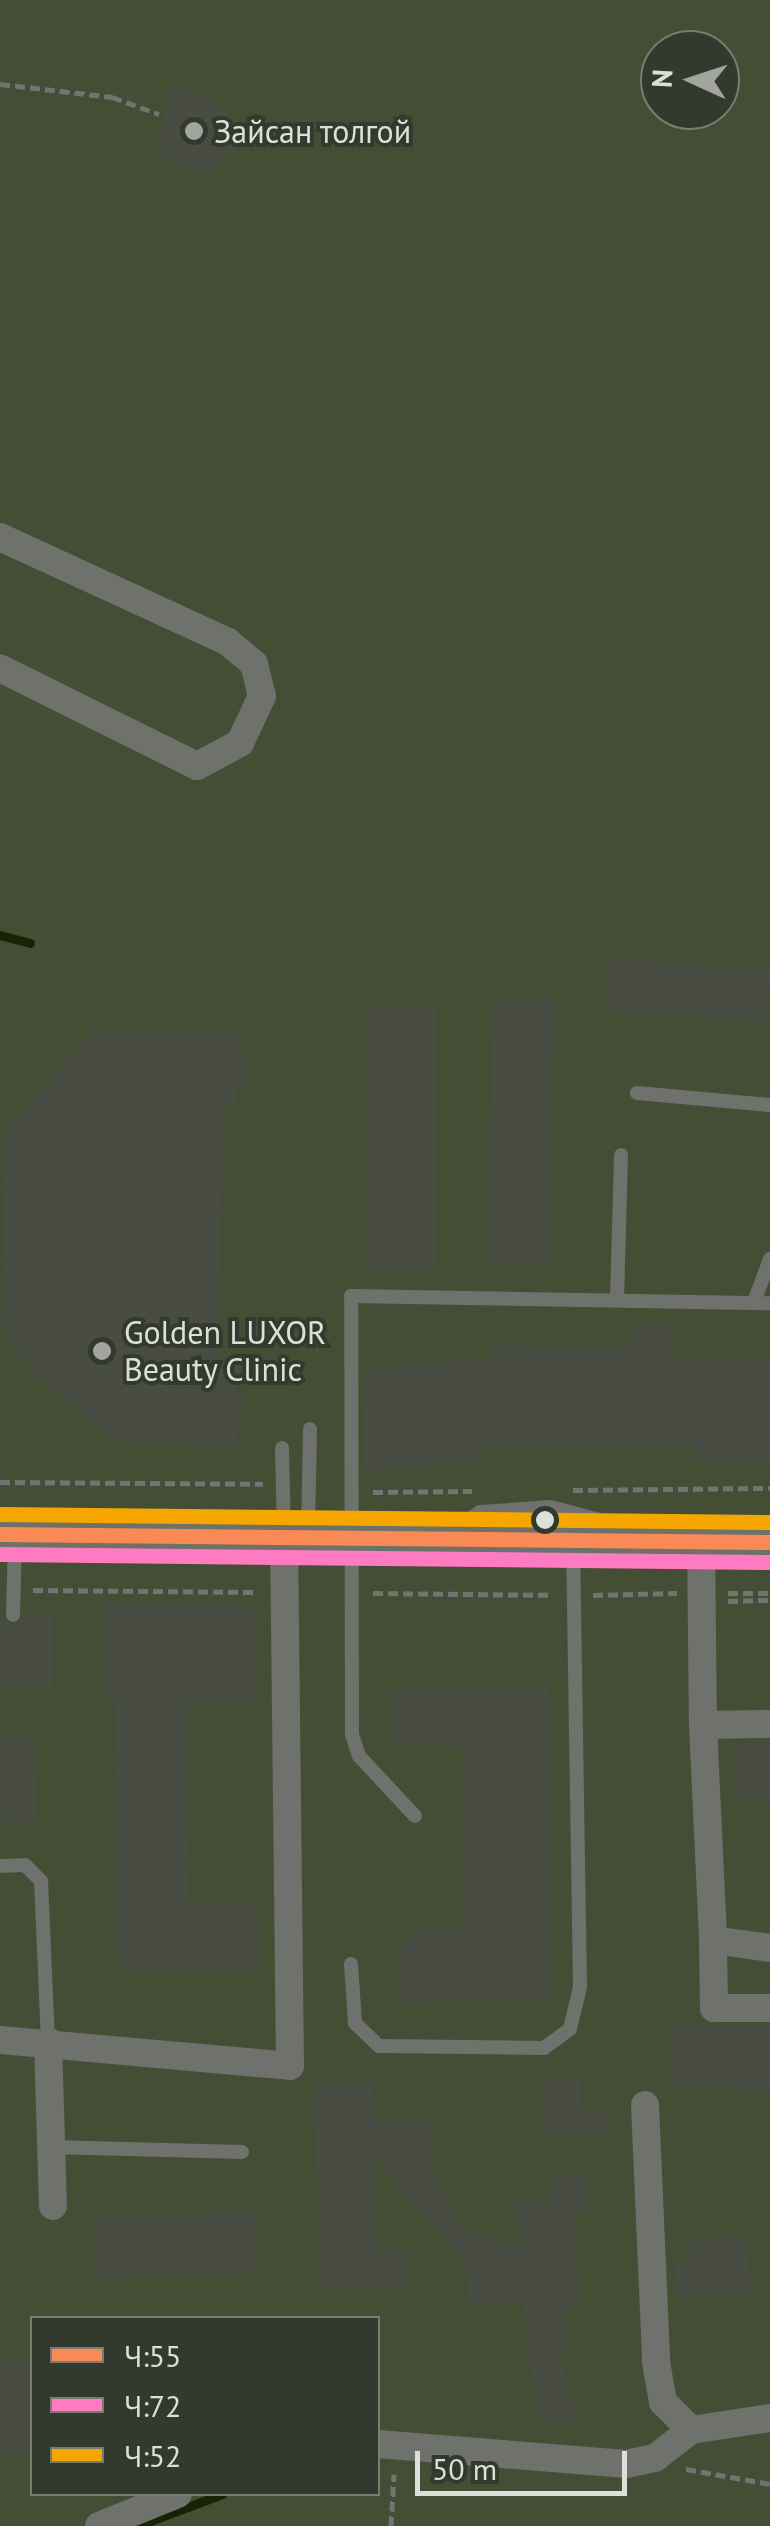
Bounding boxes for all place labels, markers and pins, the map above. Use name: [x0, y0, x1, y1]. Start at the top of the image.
place label: Зайсан толгой: [214, 112, 412, 150]
marker: Зайсан толгой: [183, 120, 205, 142]
place label: Golden LUXOR Beauty Clinic: [124, 1314, 326, 1389]
marker: Golden LUXOR Beauty Clinic: [89, 1338, 115, 1364]
unlabelled marker: [535, 1510, 555, 1530]

